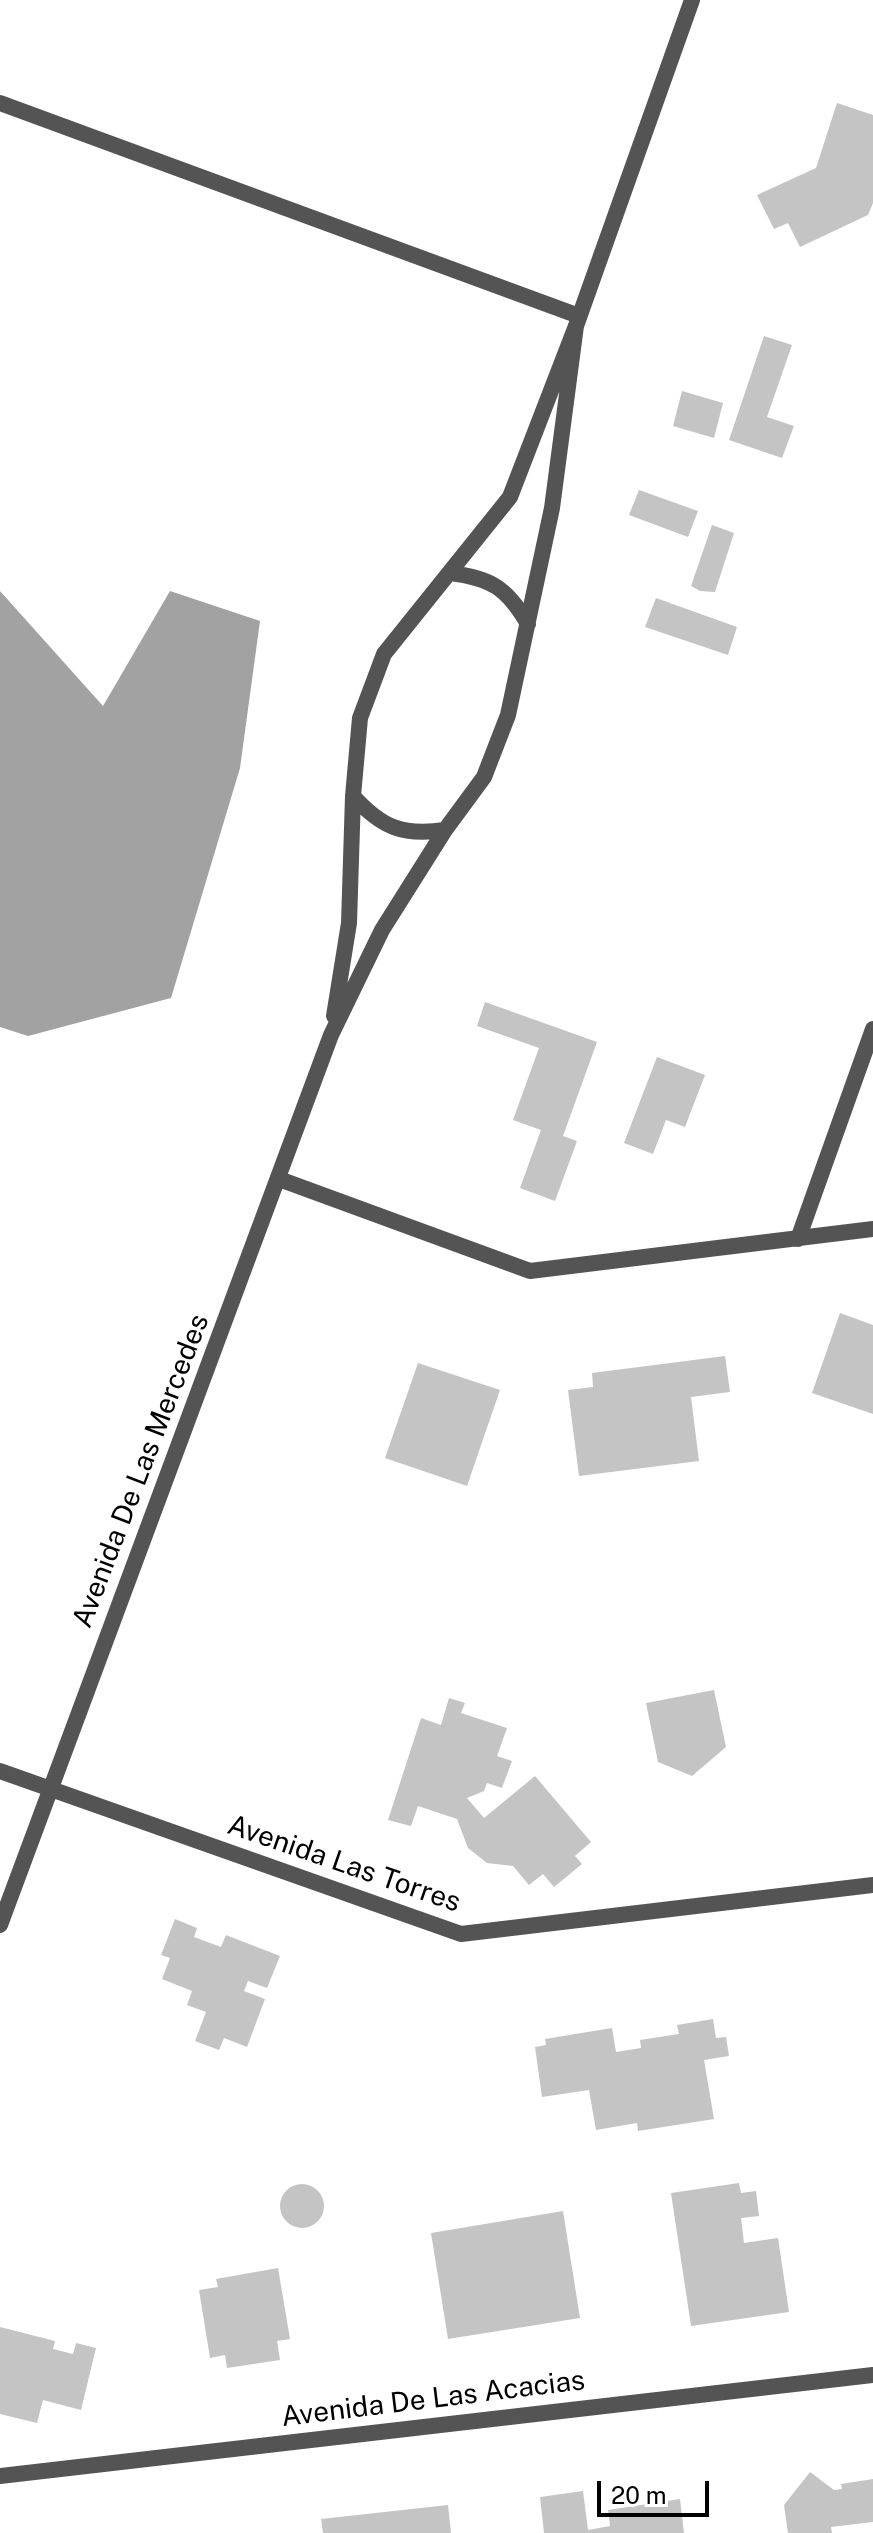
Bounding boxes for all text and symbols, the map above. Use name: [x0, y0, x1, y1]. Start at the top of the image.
street label: Avenida De Las Mercedes: [66, 1310, 216, 1632]
street label: Avenida Las Torres: [223, 1808, 465, 1920]
street label: Avenida De Las Acacias: [279, 2364, 587, 2434]
scale bar: [601, 2465, 713, 2515]
text: 20 m: [611, 2481, 667, 2509]

